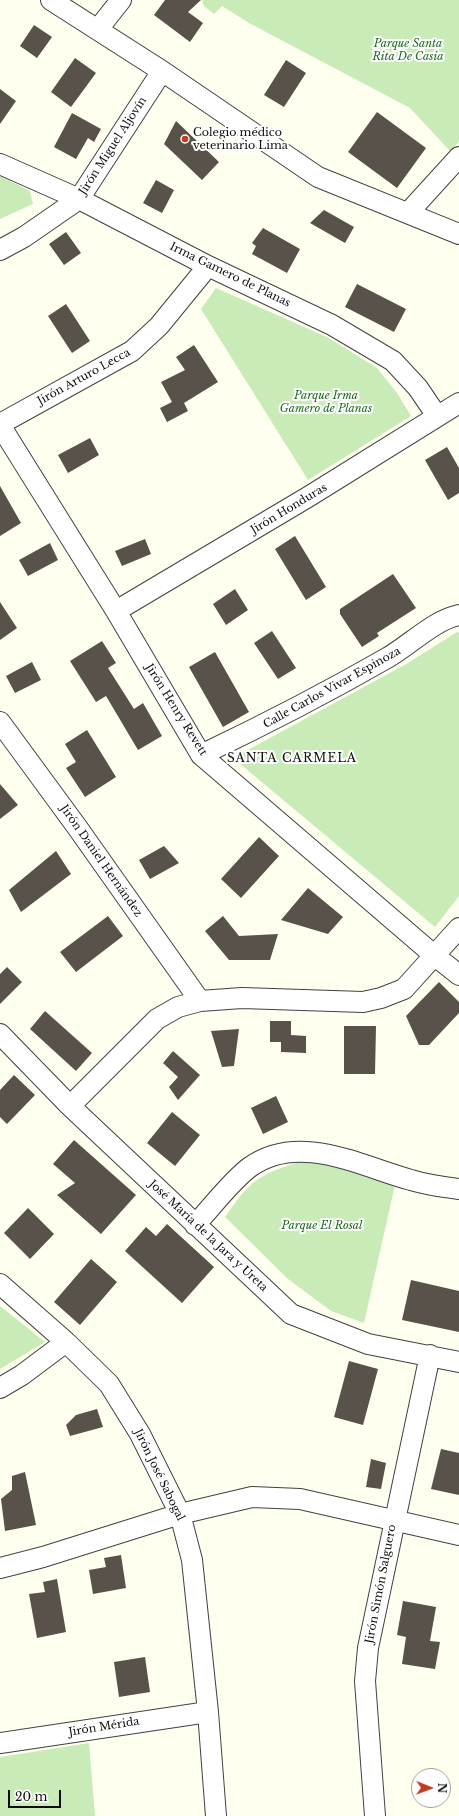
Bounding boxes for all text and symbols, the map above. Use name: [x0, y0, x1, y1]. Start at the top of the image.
park label: Parque Santa Rita De Casia: [372, 37, 444, 63]
street label: Jirón Miguel Aljovín: [76, 95, 150, 197]
place label: Colegio médico veterinario Lima: [193, 126, 288, 152]
marker: Colegio médico veterinario Lima: [180, 134, 190, 144]
street label: Irma Gamero de Planas: [167, 240, 293, 310]
street label: Jirón Arturo Lecca: [35, 346, 133, 408]
park label: Parque Irma Gamero de Planas: [280, 389, 372, 415]
street label: Jirón Honduras: [248, 481, 330, 537]
street label: Calle Carlos Vivar Espinoza: [261, 645, 403, 731]
street label: Jirón Henry Revett: [142, 662, 210, 758]
district label: SANTA CARMELA: [227, 752, 357, 766]
street label: Jirón Daniel Hernández: [57, 802, 145, 920]
street label: José María de la Jara y Ureta: [146, 1178, 270, 1294]
park label: Parque El Rosal: [281, 1219, 363, 1233]
street label: Jirón José Sabogal: [131, 1427, 187, 1523]
street label: Jirón Simón Salguero: [363, 1523, 399, 1645]
street label: Jirón Mérida: [68, 1715, 140, 1739]
north arrow: [411, 1768, 451, 1808]
scale bar: [10, 1782, 63, 1808]
text: N: [435, 1783, 449, 1793]
text: 20 m: [15, 1789, 47, 1804]

